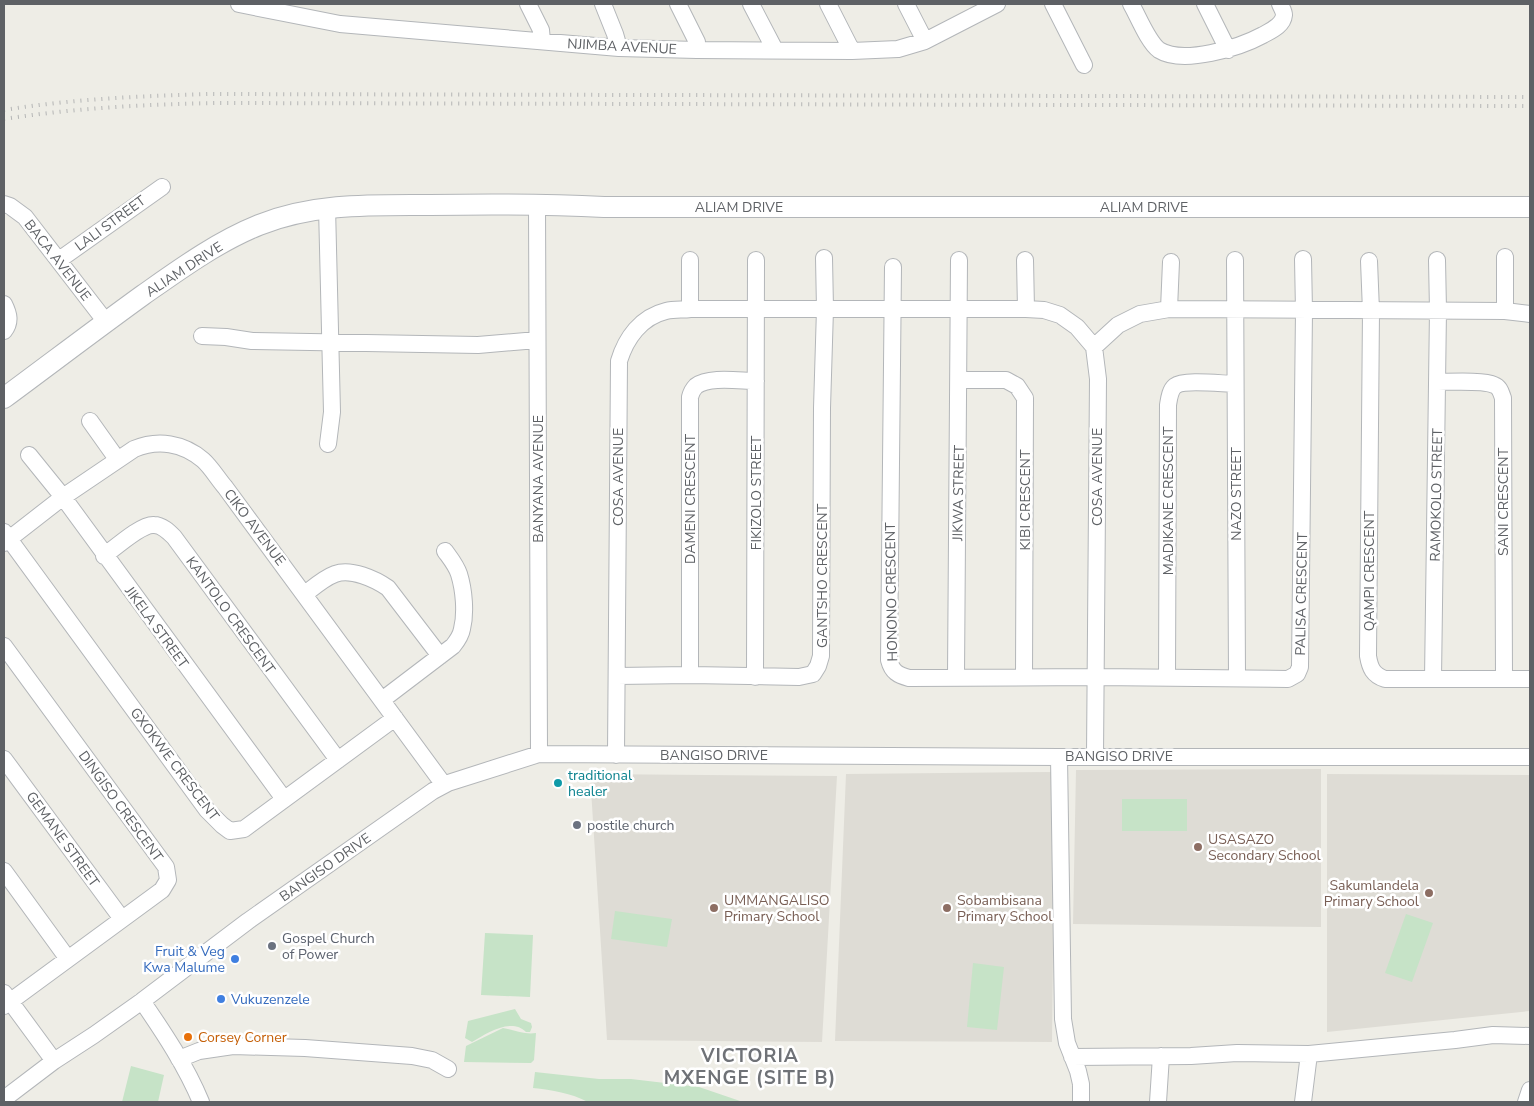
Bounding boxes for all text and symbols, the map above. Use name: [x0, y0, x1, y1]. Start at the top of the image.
street label: NJIMBA AVENUE: [567, 34, 677, 59]
street label: LALI STREET: [71, 191, 150, 256]
street label: ALIAM DRIVE: [695, 198, 783, 217]
street label: ALIAM DRIVE: [1100, 198, 1188, 217]
street label: BACA AVENUE: [20, 216, 95, 305]
street label: ALIAM DRIVE: [142, 237, 226, 301]
street label: BANYANA AVENUE: [529, 415, 548, 543]
street label: MADIKANE CRESCENT: [1159, 426, 1178, 575]
street label: COSA AVENUE: [609, 428, 628, 526]
street label: COSA AVENUE: [1088, 428, 1107, 526]
street label: RAMOKOLO STREET: [1426, 428, 1447, 562]
street label: DAMENI CRESCENT: [681, 433, 700, 564]
street label: FIKIZOLO STREET: [747, 435, 766, 550]
street label: JIKWA STREET: [948, 444, 969, 542]
street label: NAZO STREET: [1227, 447, 1246, 541]
street label: SANI CRESCENT: [1494, 447, 1513, 556]
street label: KIBI CRESCENT: [1016, 449, 1035, 550]
street label: CIKO AVENUE: [219, 485, 290, 570]
street label: GANTSHO CRESCENT: [813, 503, 832, 648]
street label: QAMPI CRESCENT: [1360, 510, 1379, 631]
street label: HONONO CRESCENT: [881, 522, 902, 662]
street label: PALISA CRESCENT: [1291, 532, 1312, 656]
street label: KANTOLO CRESCENT: [182, 553, 280, 678]
street label: JIKELA STREET: [120, 582, 193, 673]
street label: GXOKWE CRESCENT: [126, 704, 224, 825]
street label: BANGISO DRIVE: [660, 746, 768, 765]
street label: DINGISO CRESCENT: [74, 747, 168, 866]
street label: BANGISO DRIVE: [1065, 747, 1173, 766]
place label: traditional healer: [568, 766, 633, 801]
marker: traditional healer: [552, 777, 564, 789]
street label: GEMANE STREET: [22, 788, 104, 891]
place label: postile church: [587, 816, 675, 835]
marker: postile church: [571, 819, 583, 831]
street label: BANGISO DRIVE: [276, 829, 375, 906]
place label: USASAZO Secondary School: [1208, 830, 1322, 865]
marker: USASAZO Secondary School: [1192, 841, 1204, 853]
place label: Sakumlandela Primary School: [1324, 876, 1420, 911]
marker: Sakumlandela Primary School: [1423, 887, 1435, 899]
place label: UMMANGALISO Primary School: [724, 891, 830, 926]
place label: Sobambisana Primary School: [957, 891, 1053, 926]
marker: UMMANGALISO Primary School: [708, 902, 720, 914]
marker: Sobambisana Primary School: [941, 902, 953, 914]
place label: Gospel Church of Power: [282, 929, 375, 964]
marker: Gospel Church of Power: [266, 940, 278, 952]
place label: Fruit & Veg Kwa Malume: [143, 942, 225, 977]
marker: Fruit & Veg Kwa Malume: [229, 953, 241, 965]
place label: Vukuzenzele: [230, 990, 310, 1009]
marker: Vukuzenzele: [215, 993, 227, 1005]
place label: Corsey Corner: [198, 1028, 287, 1047]
marker: Corsey Corner: [182, 1031, 194, 1043]
district label: VICTORIA MXENGE (SITE B): [664, 1043, 836, 1091]

